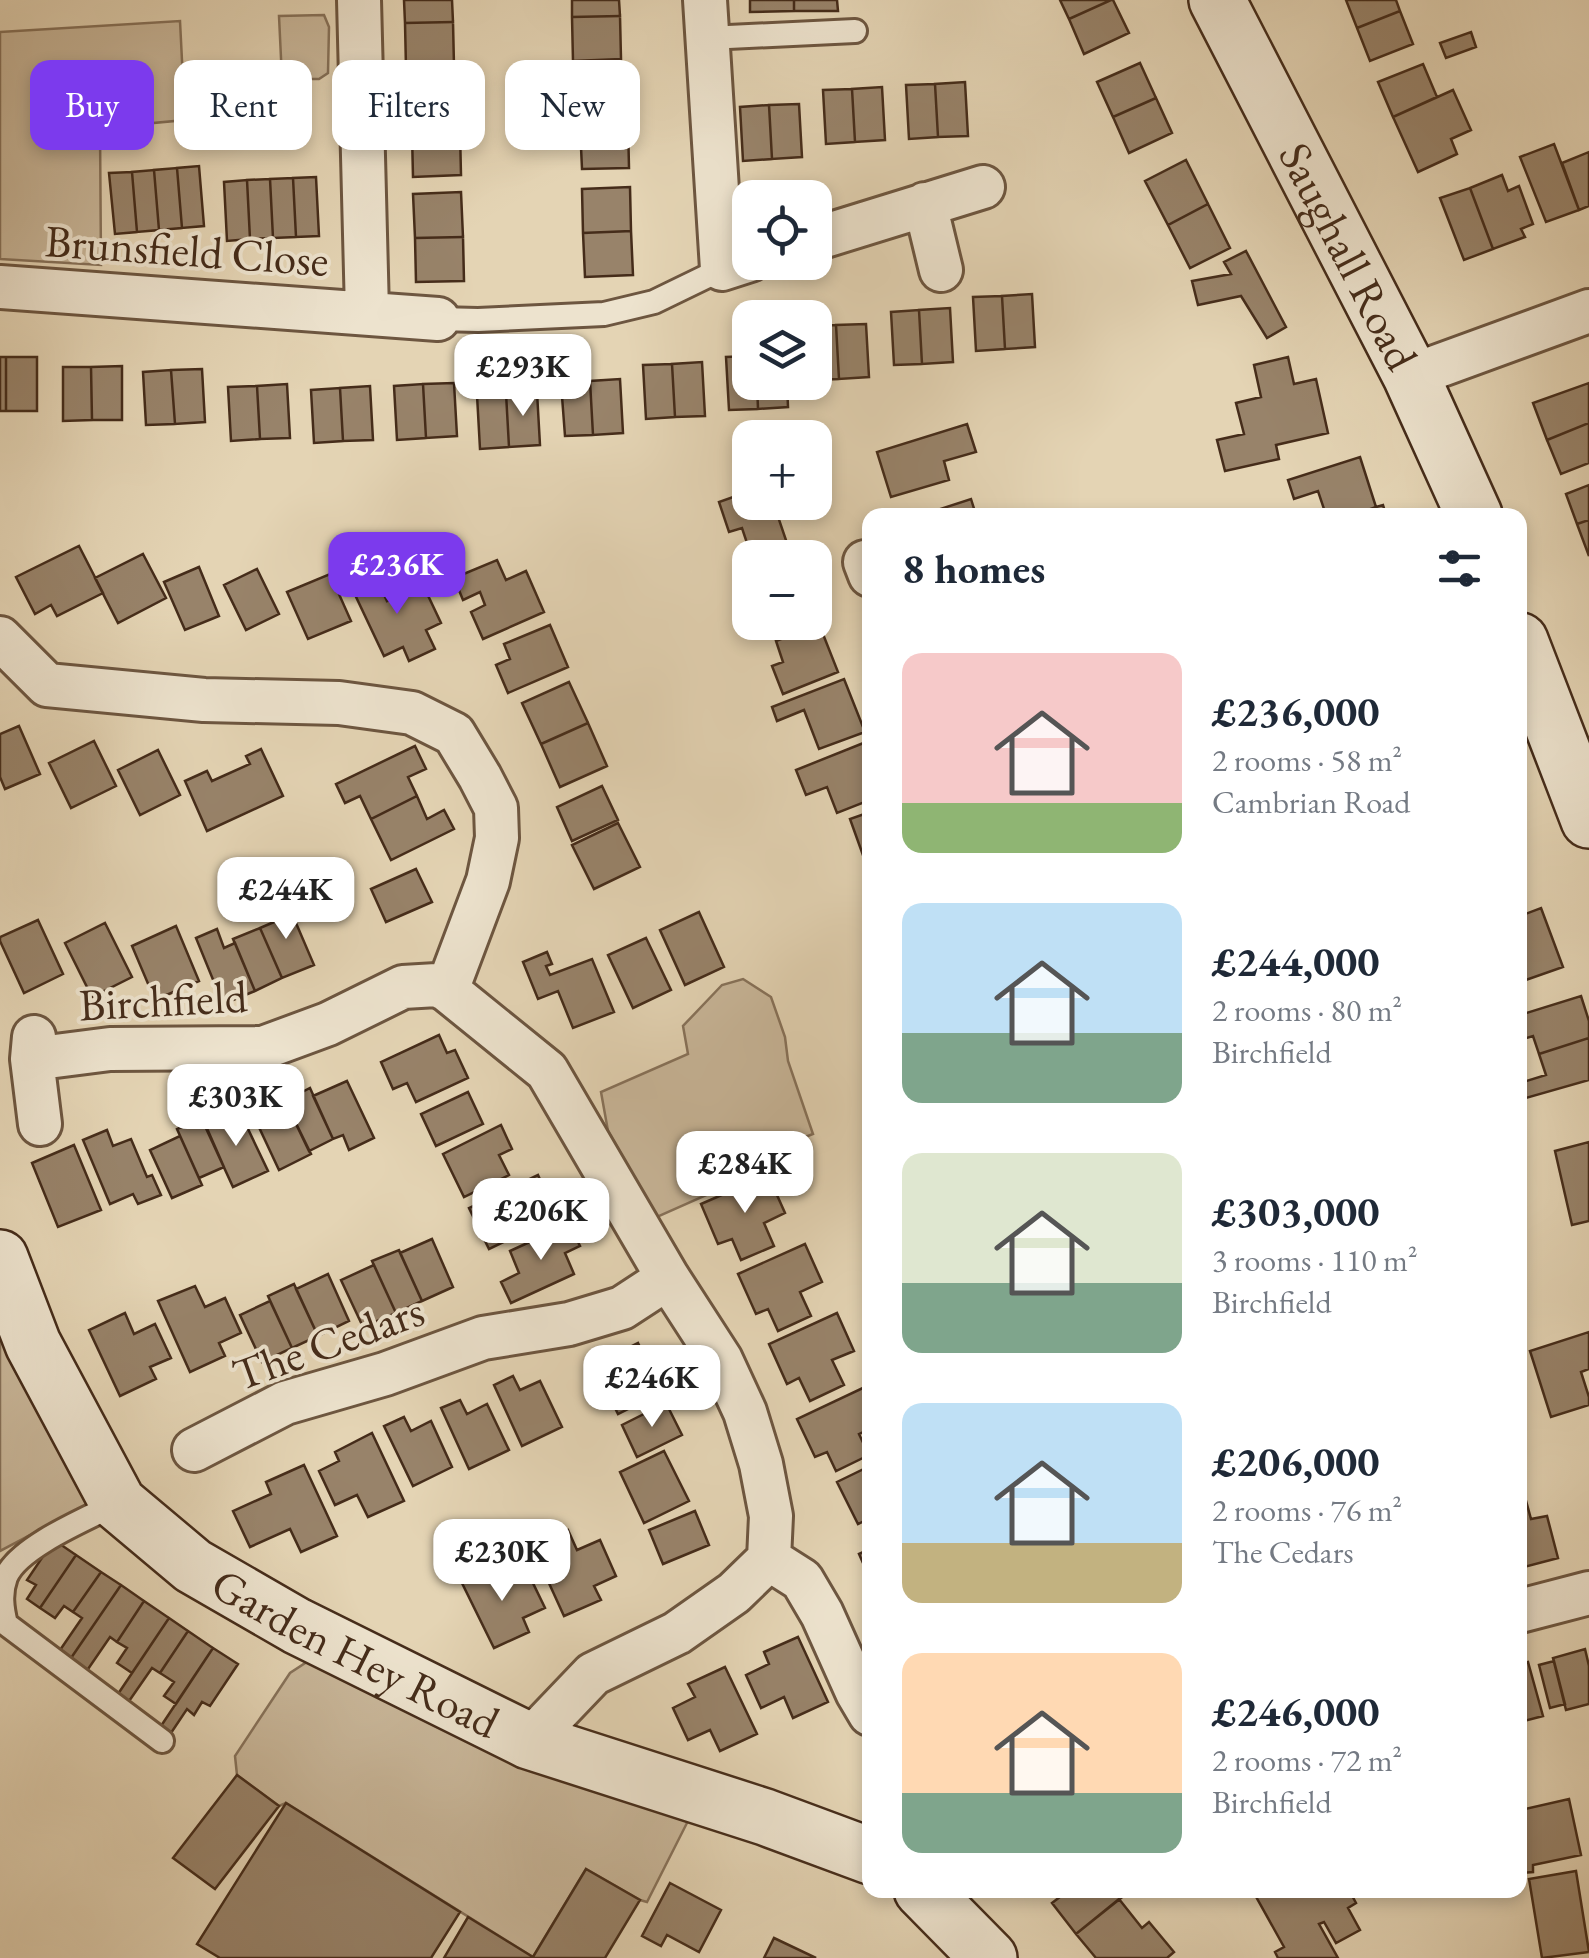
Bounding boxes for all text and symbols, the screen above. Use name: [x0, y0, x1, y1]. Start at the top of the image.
chip: Buy: [30, 60, 154, 150]
chip: Rent: [174, 60, 312, 150]
chip: Filters: [332, 60, 485, 150]
chip: New: [505, 60, 640, 150]
street label: Saughall Road: [1266, 132, 1432, 380]
map controls: [732, 180, 832, 640]
button: locate: [732, 180, 832, 280]
street label: Brunsfield Close: [43, 211, 331, 289]
button: layers: [732, 300, 832, 400]
pin: £293K: [453, 334, 593, 419]
text: £293K: [476, 345, 570, 387]
button: +: [732, 420, 832, 520]
pin: £236K: [327, 532, 467, 617]
button: −: [732, 540, 832, 640]
text: 8 homes: [902, 541, 1045, 596]
icon: filters: [1432, 541, 1487, 596]
text: £236K: [350, 543, 444, 585]
text: £236,000: [1212, 684, 1380, 739]
icon: home: [982, 693, 1102, 813]
text: 2 rooms · 58 m²: [1212, 739, 1402, 781]
text: Cambrian Road: [1212, 781, 1410, 823]
pin: £244K: [216, 857, 356, 942]
text: £244K: [239, 868, 333, 910]
text: £244,000: [1212, 934, 1380, 989]
icon: home: [982, 943, 1102, 1063]
street label: Birchfield: [77, 967, 249, 1033]
text: 2 rooms · 80 m²: [1212, 989, 1402, 1031]
text: Birchfield: [1212, 1031, 1332, 1073]
pin: £303K: [166, 1064, 306, 1149]
text: £303K: [189, 1075, 283, 1117]
pin: £284K: [675, 1131, 815, 1216]
text: £284K: [698, 1142, 792, 1184]
pin: £206K: [471, 1178, 611, 1263]
text: £303,000: [1212, 1184, 1380, 1239]
text: £206K: [494, 1189, 588, 1231]
icon: home: [982, 1193, 1102, 1313]
text: 3 rooms · 110 m²: [1212, 1239, 1418, 1281]
street label: The Cedars: [224, 1281, 432, 1403]
text: Birchfield: [1212, 1281, 1332, 1323]
pin: £246K: [582, 1345, 722, 1430]
text: £246K: [605, 1356, 699, 1398]
text: £206,000: [1212, 1434, 1380, 1489]
icon: home: [982, 1443, 1102, 1563]
text: 2 rooms · 76 m²: [1212, 1489, 1402, 1531]
pin: £230K: [432, 1519, 572, 1604]
text: £230K: [455, 1530, 549, 1572]
text: The Cedars: [1212, 1531, 1354, 1573]
street label: Garden Hey Road: [202, 1554, 509, 1751]
text: £246,000: [1212, 1684, 1380, 1739]
icon: home: [982, 1693, 1102, 1813]
text: 2 rooms · 72 m²: [1212, 1739, 1402, 1781]
text: Birchfield: [1212, 1781, 1332, 1823]

